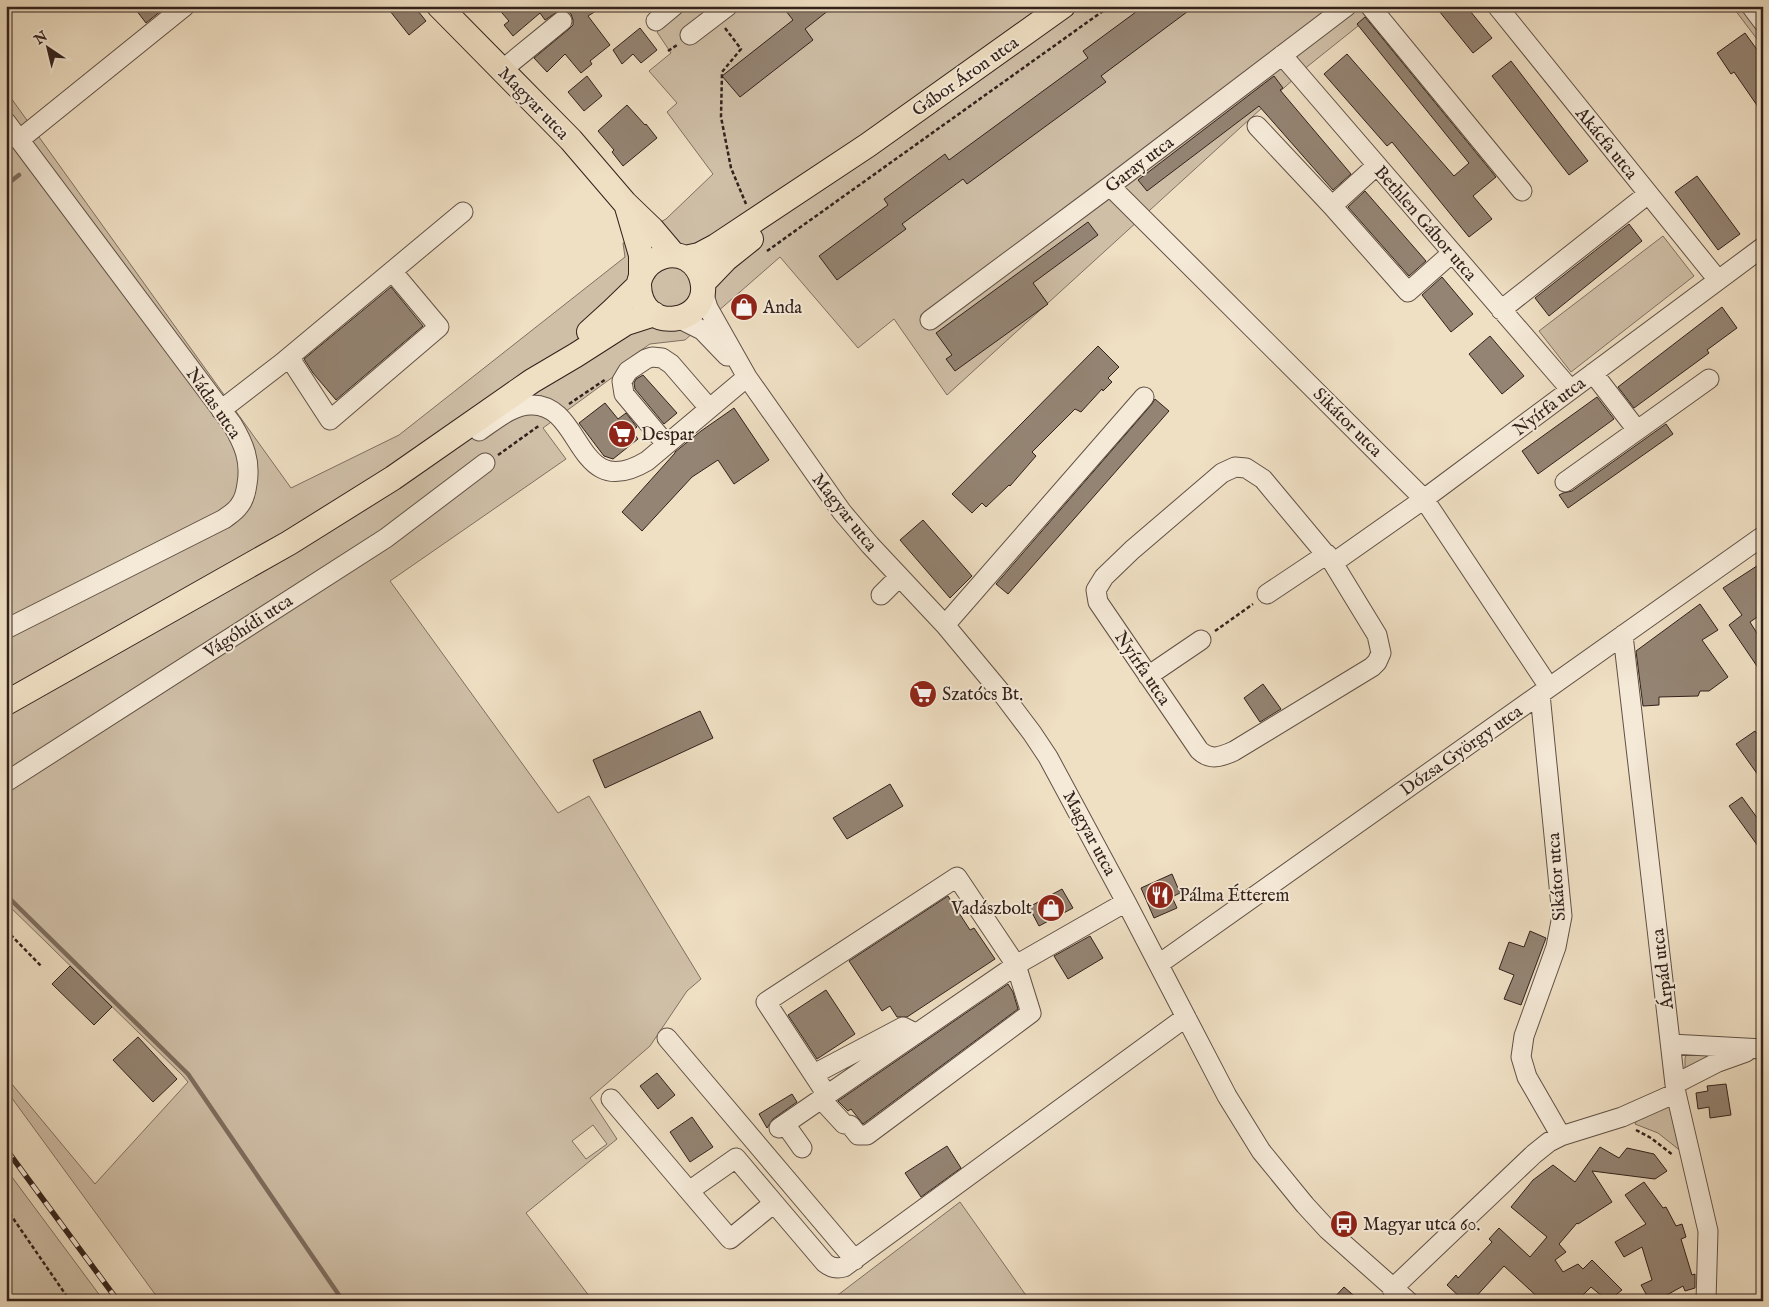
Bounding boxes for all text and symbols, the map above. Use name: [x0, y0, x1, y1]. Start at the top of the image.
north arrow: [22, 22, 72, 72]
text: N: [30, 27, 51, 50]
street label: Gábor Áron utca: [907, 30, 1024, 122]
street label: Magyar utca: [492, 63, 574, 146]
street label: Akácfa utca: [1569, 102, 1642, 185]
street label: Garay utca: [1101, 132, 1179, 198]
street label: Bethlen Gábor utca: [1368, 162, 1481, 287]
shop icon: Anda: [729, 292, 759, 322]
place label: Anda: [762, 297, 802, 320]
street label: Nádas utca: [180, 364, 246, 444]
street label: Nyírfa utca: [1509, 372, 1591, 442]
street label: Sikátor utca: [1307, 384, 1387, 463]
supermarket icon: Despar: [607, 419, 637, 449]
place label: Despar: [641, 424, 695, 447]
street label: Magyar utca: [806, 469, 882, 557]
street label: Vágóhídi utca: [199, 590, 298, 665]
street label: Nyírfa utca: [1109, 627, 1175, 711]
supermarket icon: Szatócs Bt.: [908, 679, 938, 709]
place label: Szatócs Bt.: [942, 684, 1023, 707]
street label: Dózsa György utca: [1396, 700, 1528, 802]
street label: Magyar utca: [1057, 787, 1121, 880]
street label: Sikátor utca: [1543, 832, 1572, 922]
restaurant icon: Pálma Étterem: [1145, 880, 1175, 910]
place label: Pálma Étterem: [1179, 883, 1290, 908]
shop icon: Vadászbolt: [1036, 893, 1066, 923]
place label: Vadászbolt: [950, 898, 1032, 921]
street label: Árpád utca: [1645, 927, 1680, 1012]
bus stop icon: Magyar utca 60.: [1329, 1209, 1359, 1239]
place label: Magyar utca 60.: [1363, 1214, 1480, 1237]

